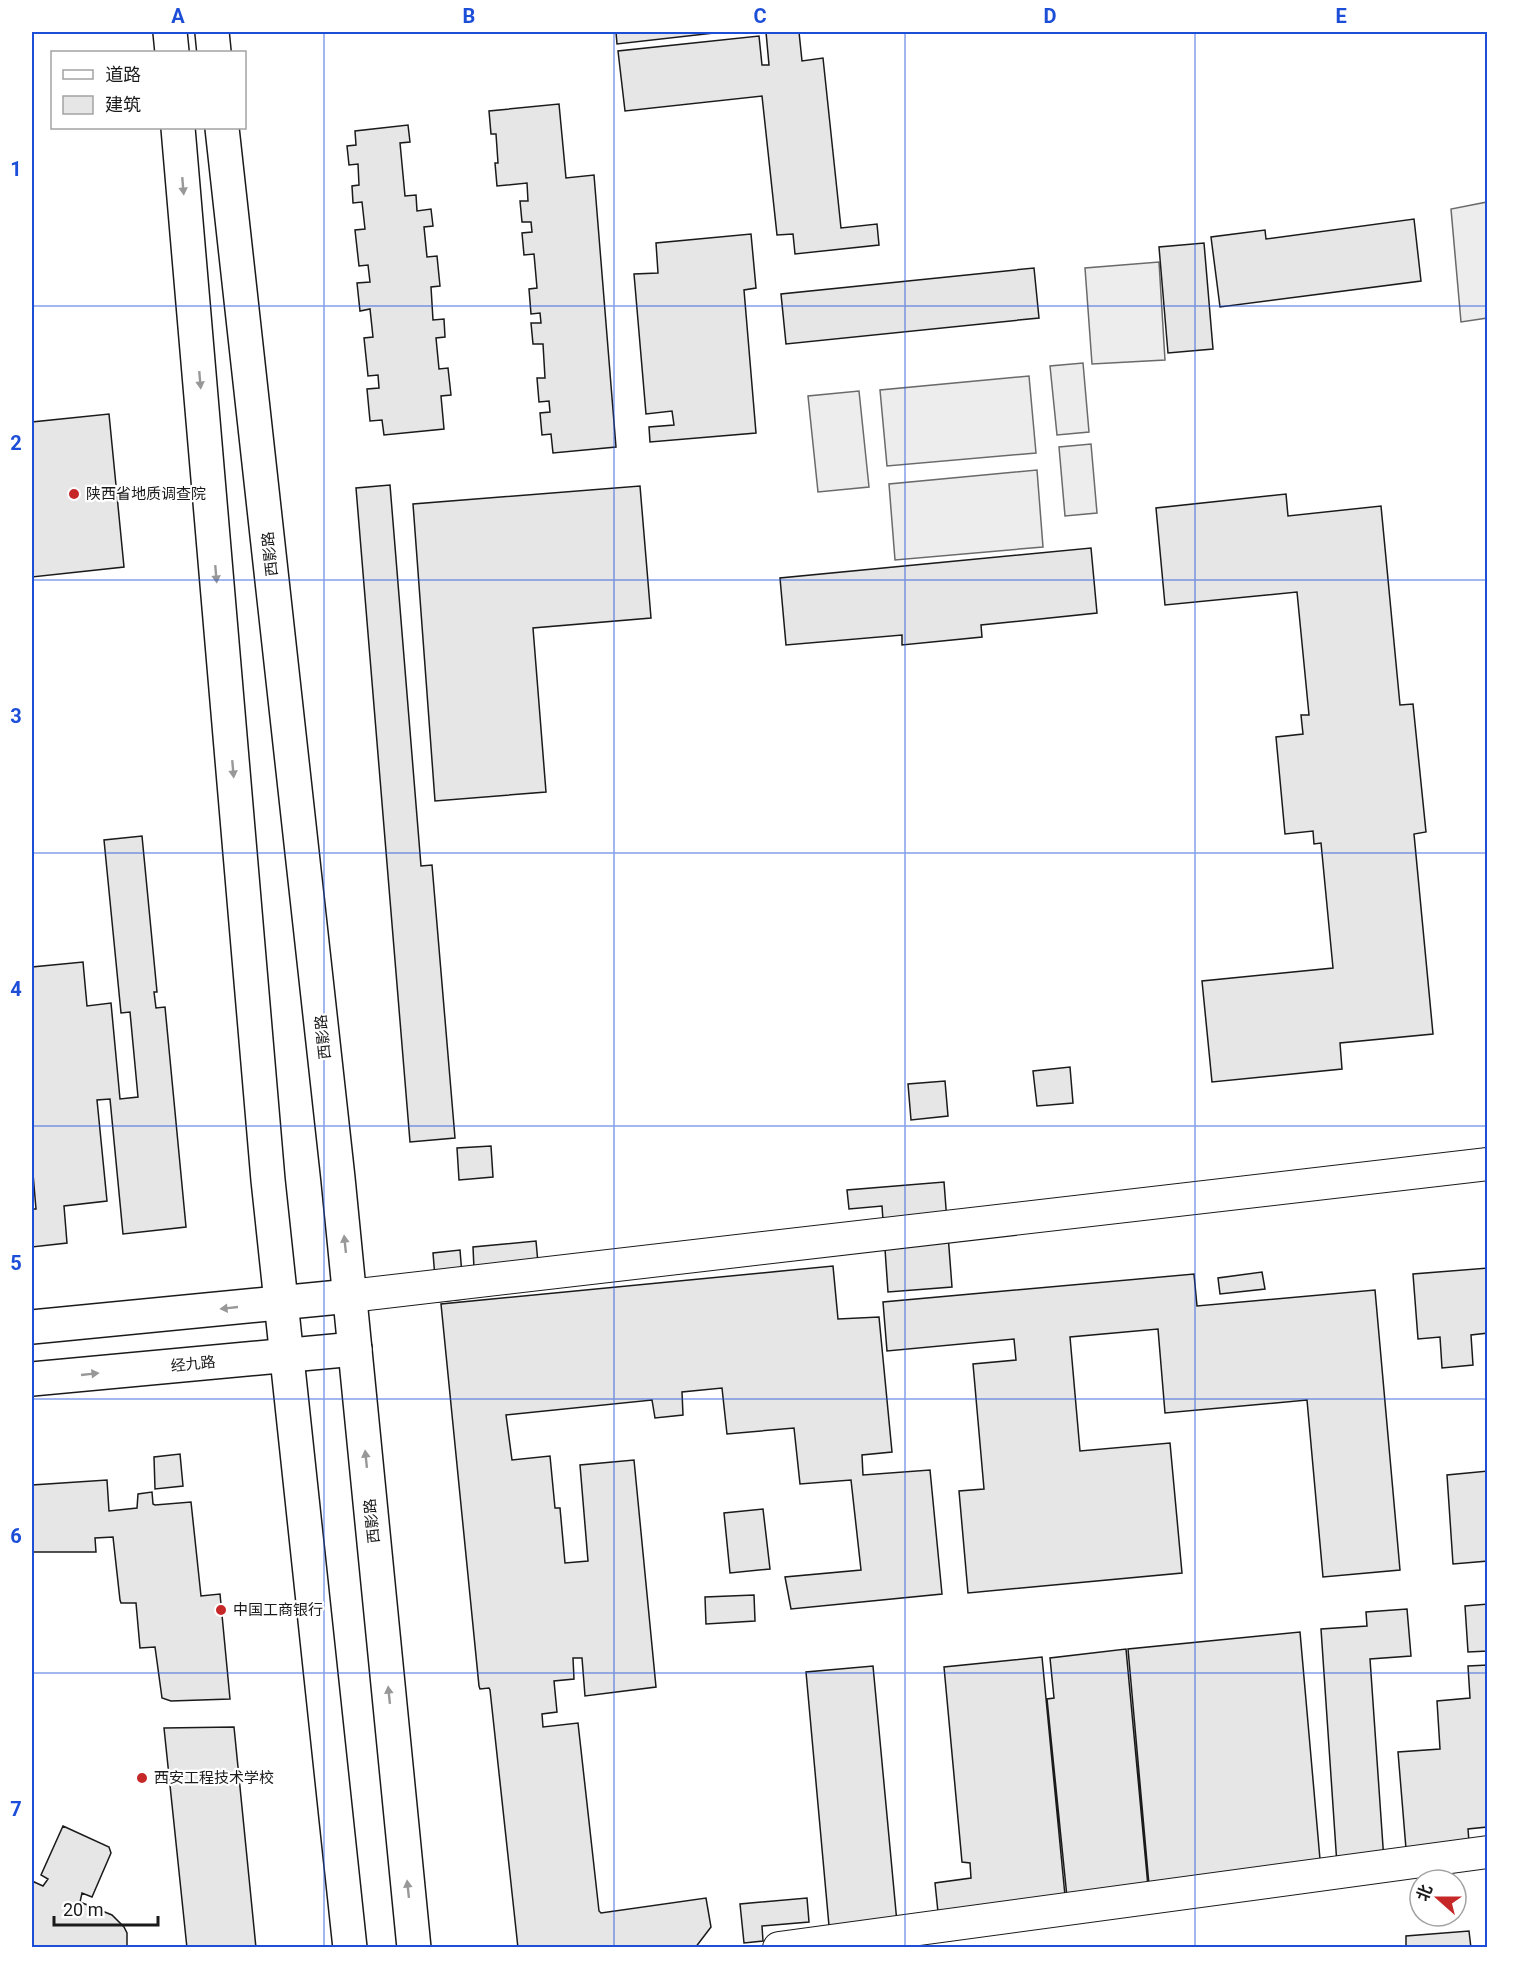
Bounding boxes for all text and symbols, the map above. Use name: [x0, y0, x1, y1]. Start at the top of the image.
text: A: [171, 4, 185, 28]
text: B: [463, 4, 475, 28]
text: C: [753, 4, 767, 28]
text: D: [1044, 4, 1057, 28]
text: E: [1335, 4, 1347, 28]
legend: [51, 51, 246, 129]
text: 道路: [105, 64, 141, 85]
text: 建筑: [105, 94, 141, 115]
text: 1: [10, 157, 22, 181]
one-way arrow: [178, 176, 188, 195]
one-way arrow: [195, 371, 205, 390]
text: 2: [10, 431, 22, 455]
place label: 陕西省地质调查院: [86, 485, 206, 503]
marker: 陕西省地质调查院: [67, 487, 81, 501]
street label: 西影路: [259, 531, 281, 577]
one-way arrow: [211, 565, 221, 584]
text: 3: [10, 704, 22, 728]
one-way arrow: [228, 759, 238, 778]
text: 4: [10, 977, 22, 1001]
street label: 西影路: [312, 1014, 334, 1060]
one-way arrow: [340, 1235, 350, 1254]
text: 5: [10, 1251, 22, 1275]
one-way arrow: [220, 1303, 239, 1313]
street label: 经九路: [170, 1353, 216, 1375]
one-way arrow: [80, 1369, 99, 1379]
one-way arrow: [361, 1450, 371, 1469]
street label: 西影路: [361, 1498, 383, 1544]
text: 6: [10, 1524, 22, 1548]
place label: 中国工商银行: [233, 1601, 323, 1619]
marker: 中国工商银行: [214, 1603, 228, 1617]
one-way arrow: [384, 1686, 394, 1705]
place label: 西安工程技术学校: [154, 1769, 274, 1787]
marker: 西安工程技术学校: [135, 1771, 149, 1785]
text: 7: [10, 1797, 22, 1821]
north arrow: [1408, 1868, 1468, 1928]
one-way arrow: [403, 1880, 413, 1899]
text: 北: [1413, 1882, 1436, 1904]
scale bar: [54, 1889, 158, 1927]
text: 20 m: [63, 1899, 103, 1920]

